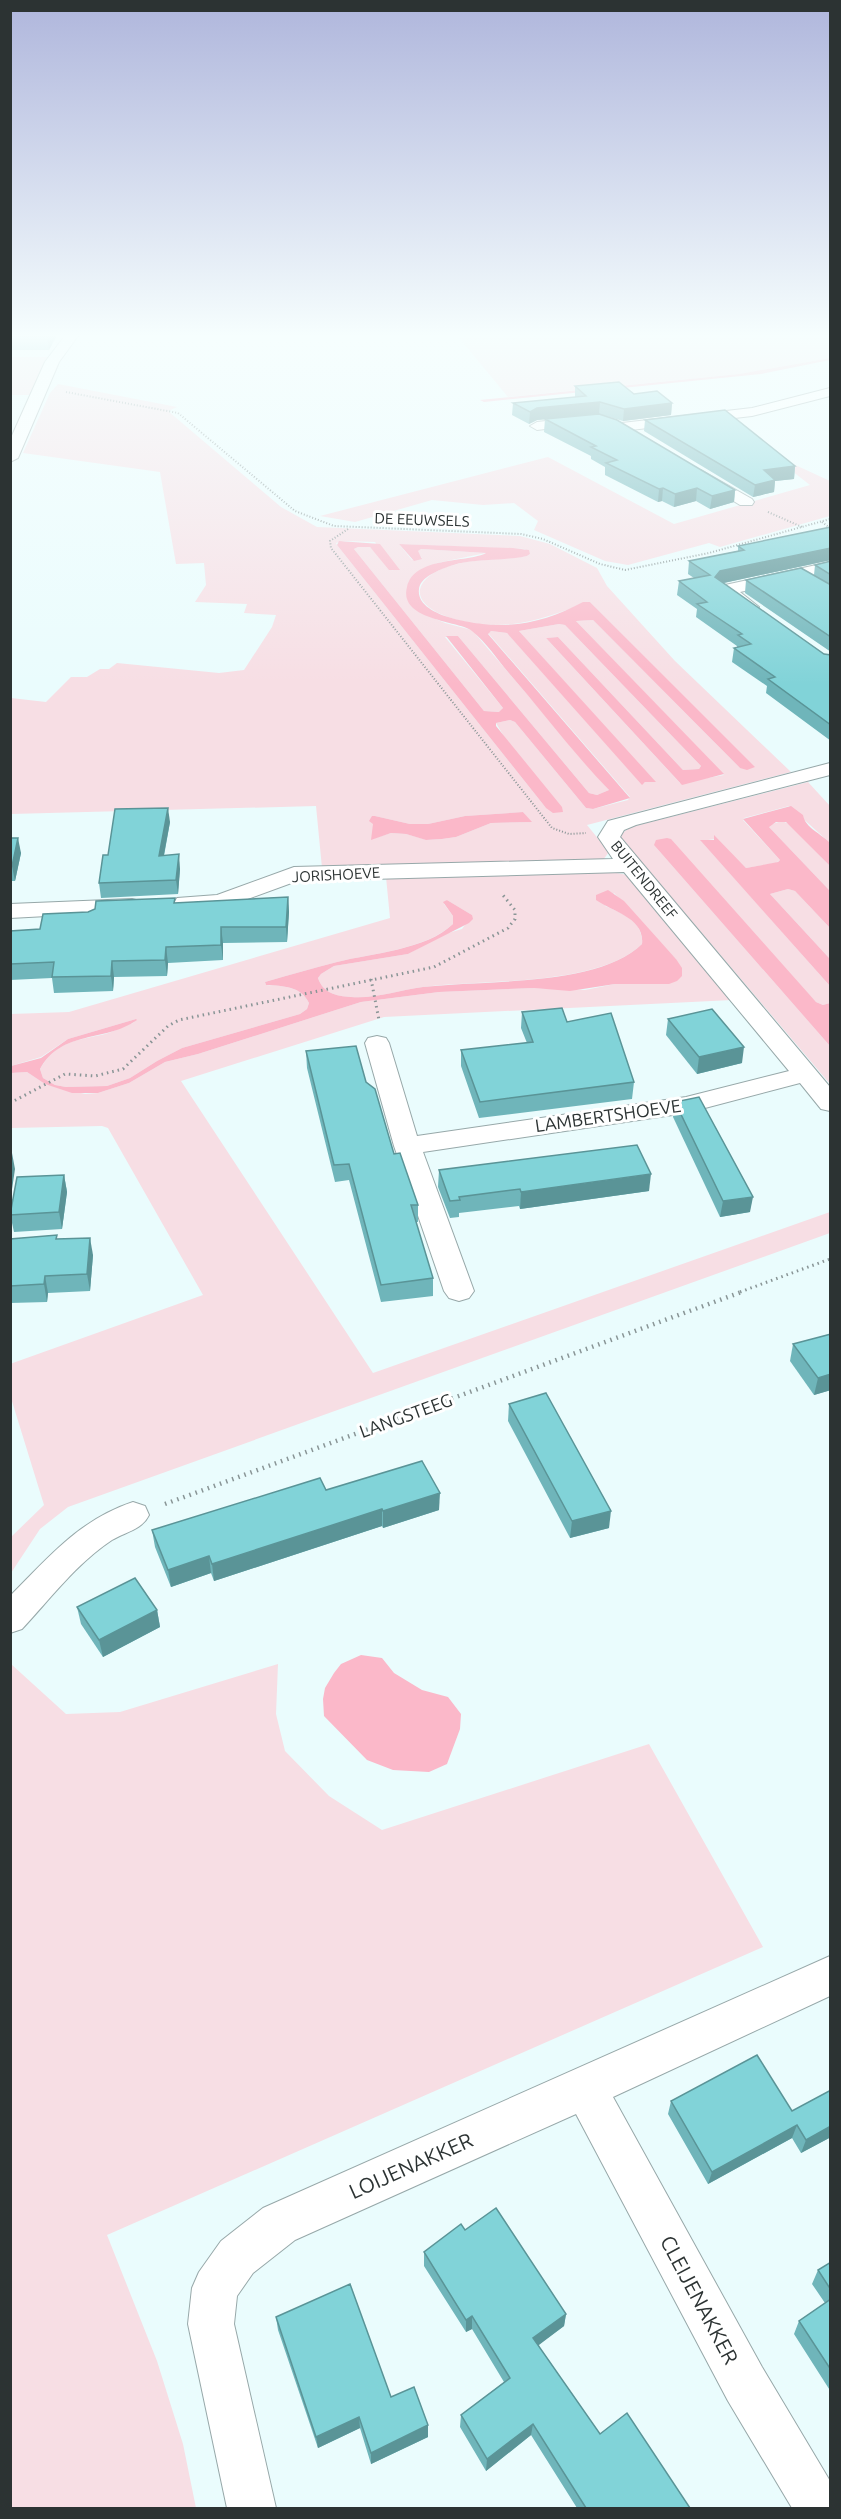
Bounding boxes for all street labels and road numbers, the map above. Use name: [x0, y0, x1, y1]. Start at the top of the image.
street label: DE EEUWSELS: [374, 509, 470, 530]
street label: BUITENDREEF: [608, 837, 681, 922]
street label: JORISHOEVE: [291, 864, 381, 885]
street label: LAMBERTSHOEVE: [534, 1095, 682, 1135]
street label: LANGSTEEG: [356, 1389, 455, 1441]
street label: LOIJENAKKER: [345, 2127, 476, 2203]
street label: CLEIJENAKKER: [656, 2231, 744, 2368]

